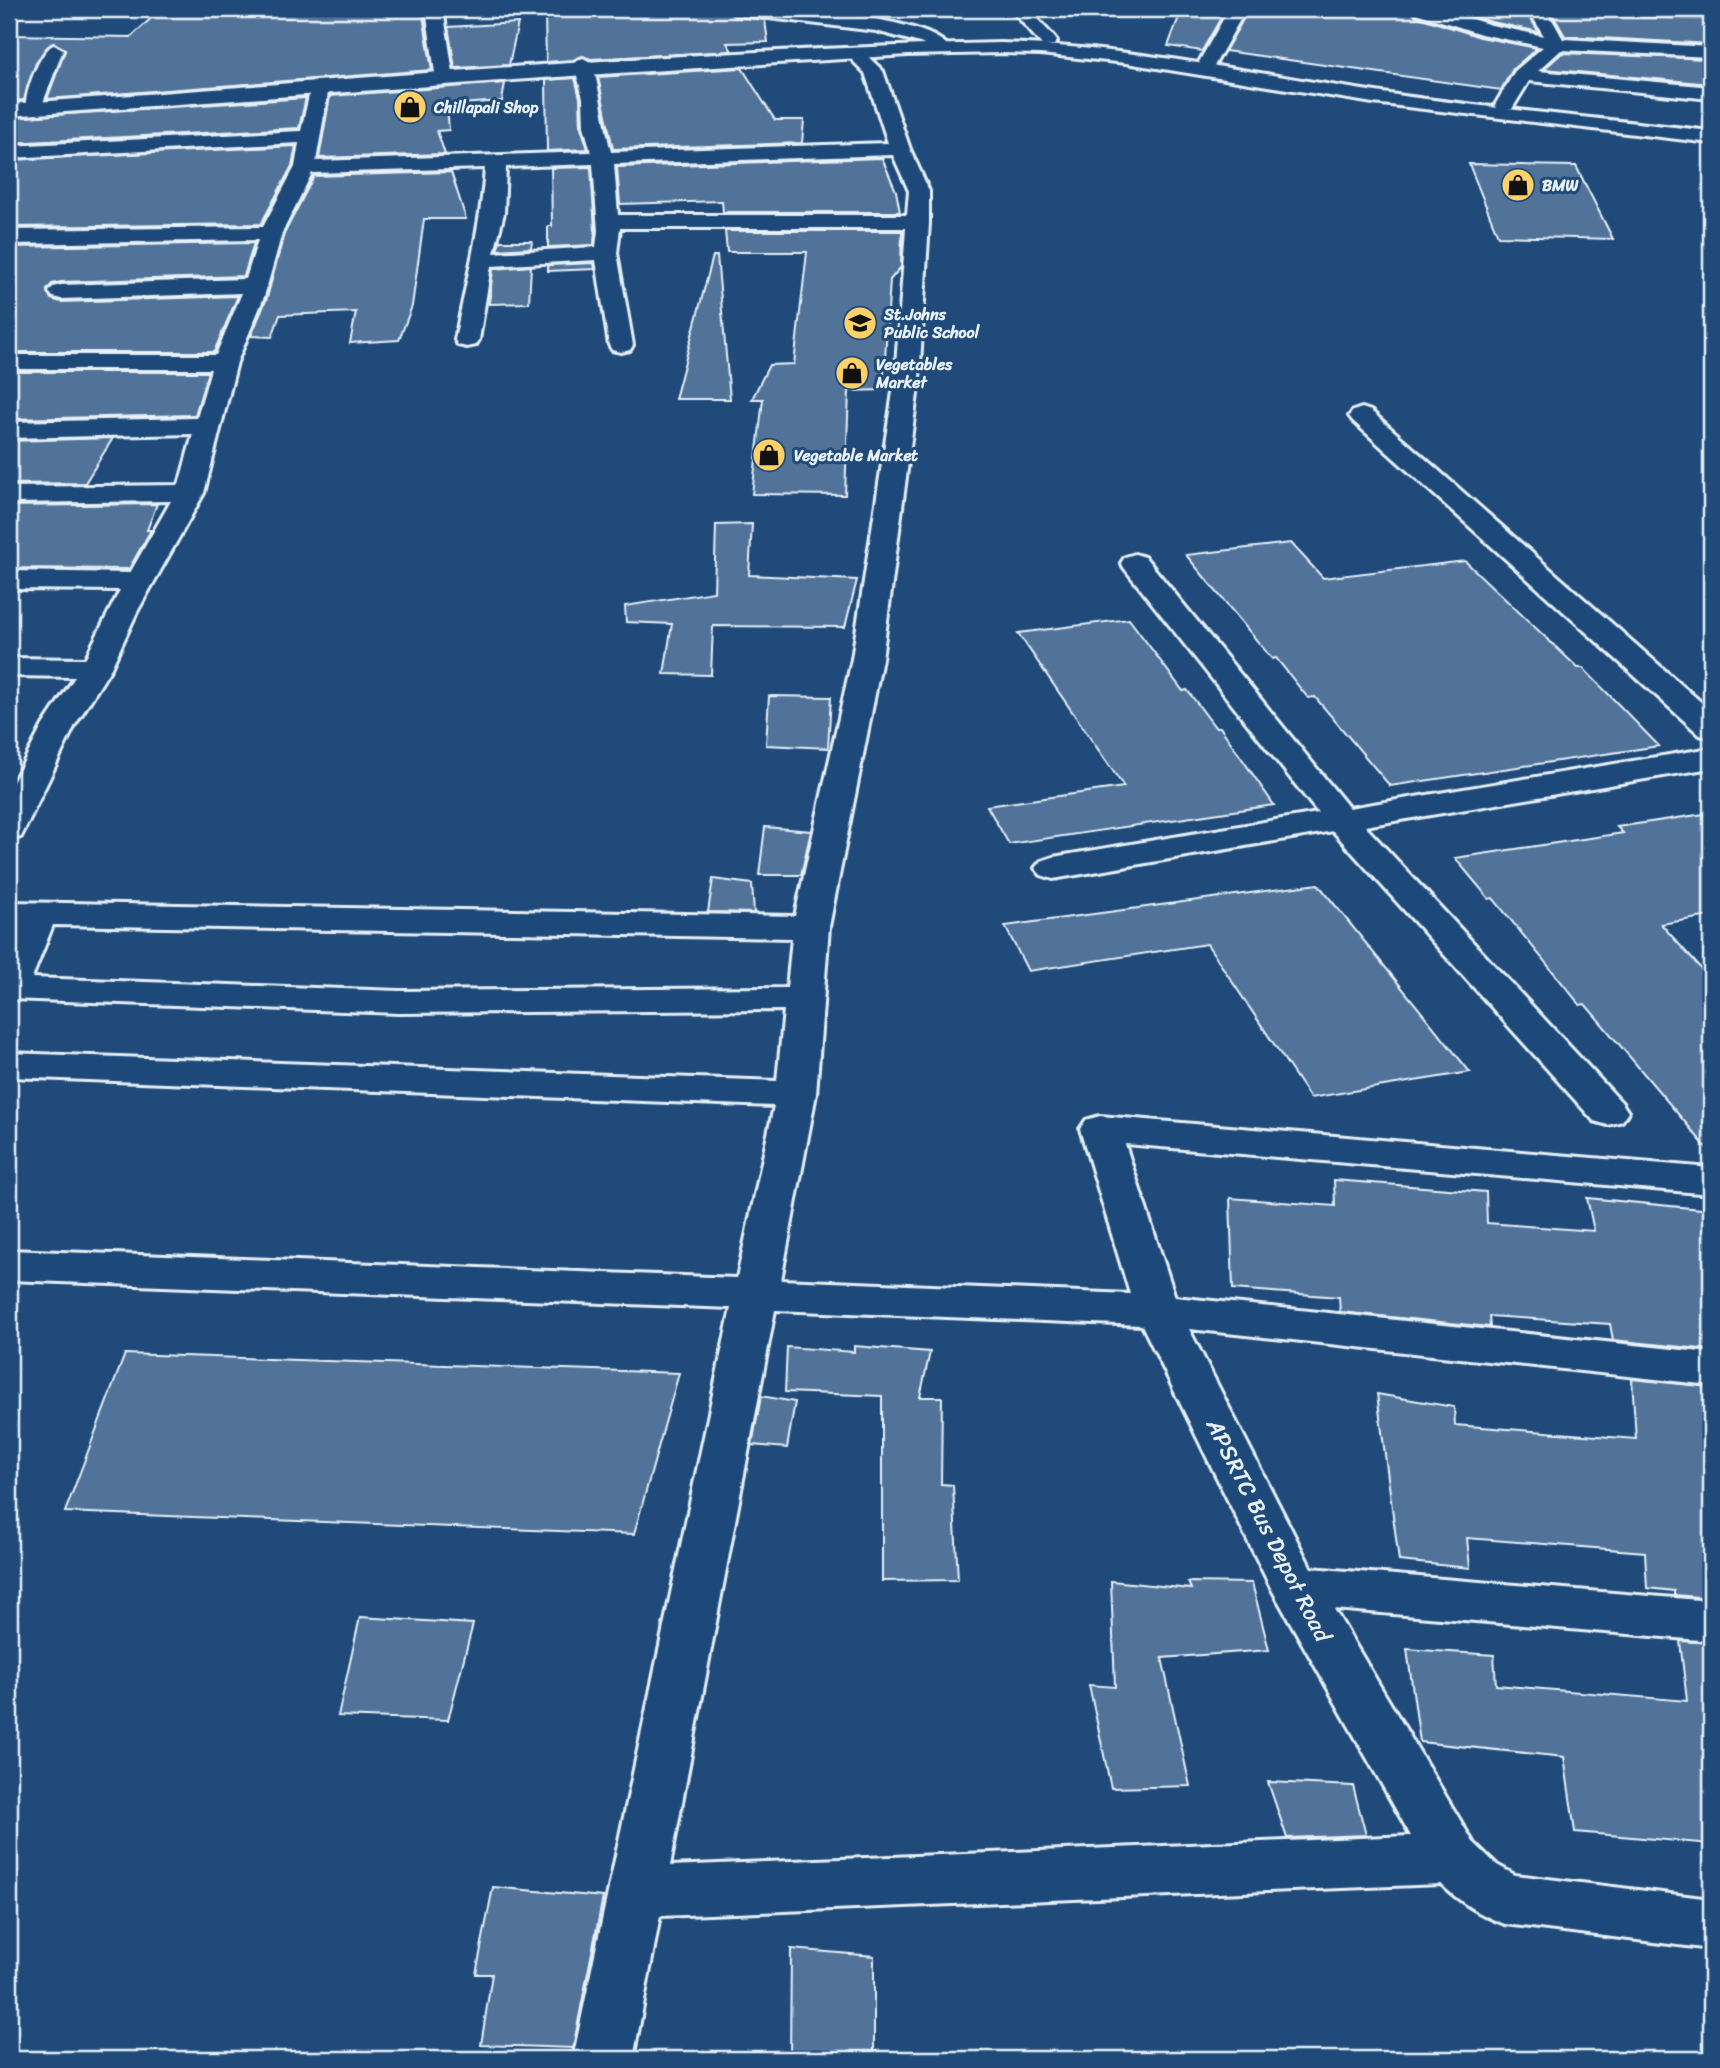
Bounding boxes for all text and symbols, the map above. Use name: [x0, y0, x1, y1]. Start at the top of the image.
shop icon: Chillapali Shop: [391, 88, 429, 126]
place label: Chillapali Shop: [433, 93, 539, 122]
shop icon: BMW: [1499, 166, 1537, 204]
place label: BMW: [1542, 171, 1579, 200]
place label: St.Johns Public School: [883, 300, 981, 347]
school or university icon: St.Johns Public School: [841, 304, 879, 342]
place label: Vegetables Market: [875, 350, 953, 397]
shop icon: Vegetables Market: [833, 354, 871, 392]
shop icon: Vegetable Market: [750, 436, 788, 474]
place label: Vegetable Market: [794, 441, 918, 470]
street label: APSRTC Bus Depot Road: [1194, 1410, 1344, 1651]

